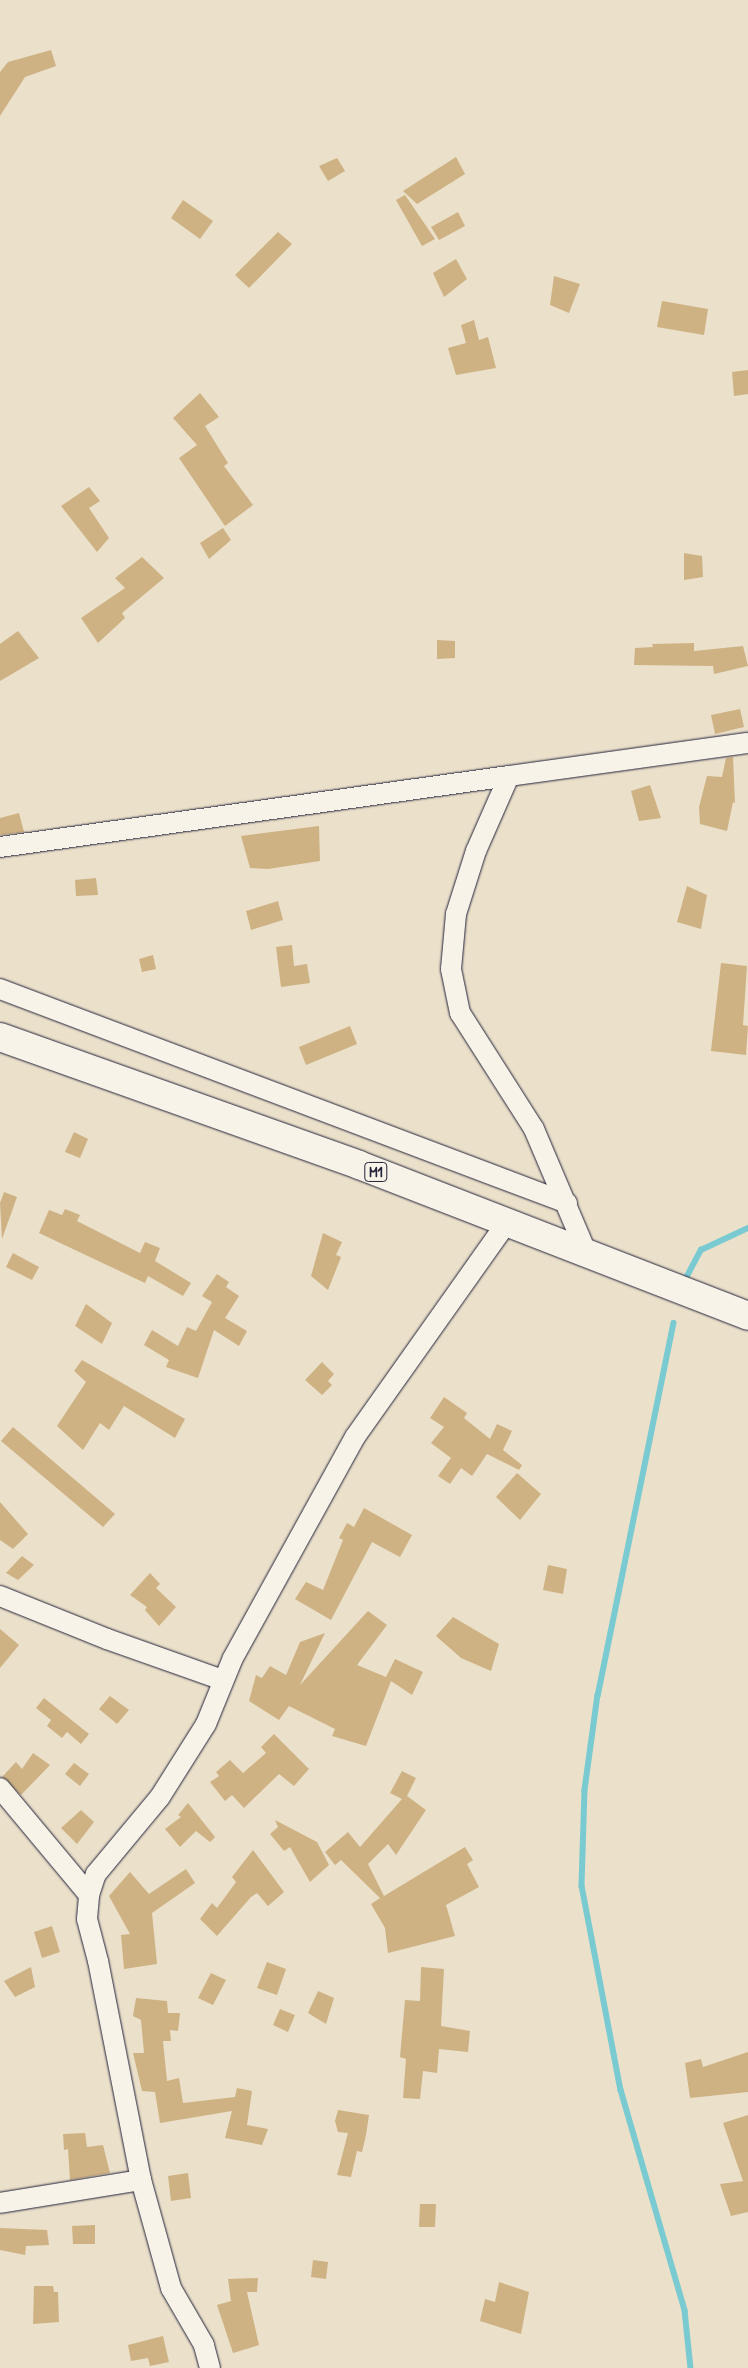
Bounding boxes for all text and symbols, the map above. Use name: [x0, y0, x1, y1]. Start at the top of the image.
road number: M1: [364, 1160, 388, 1184]

